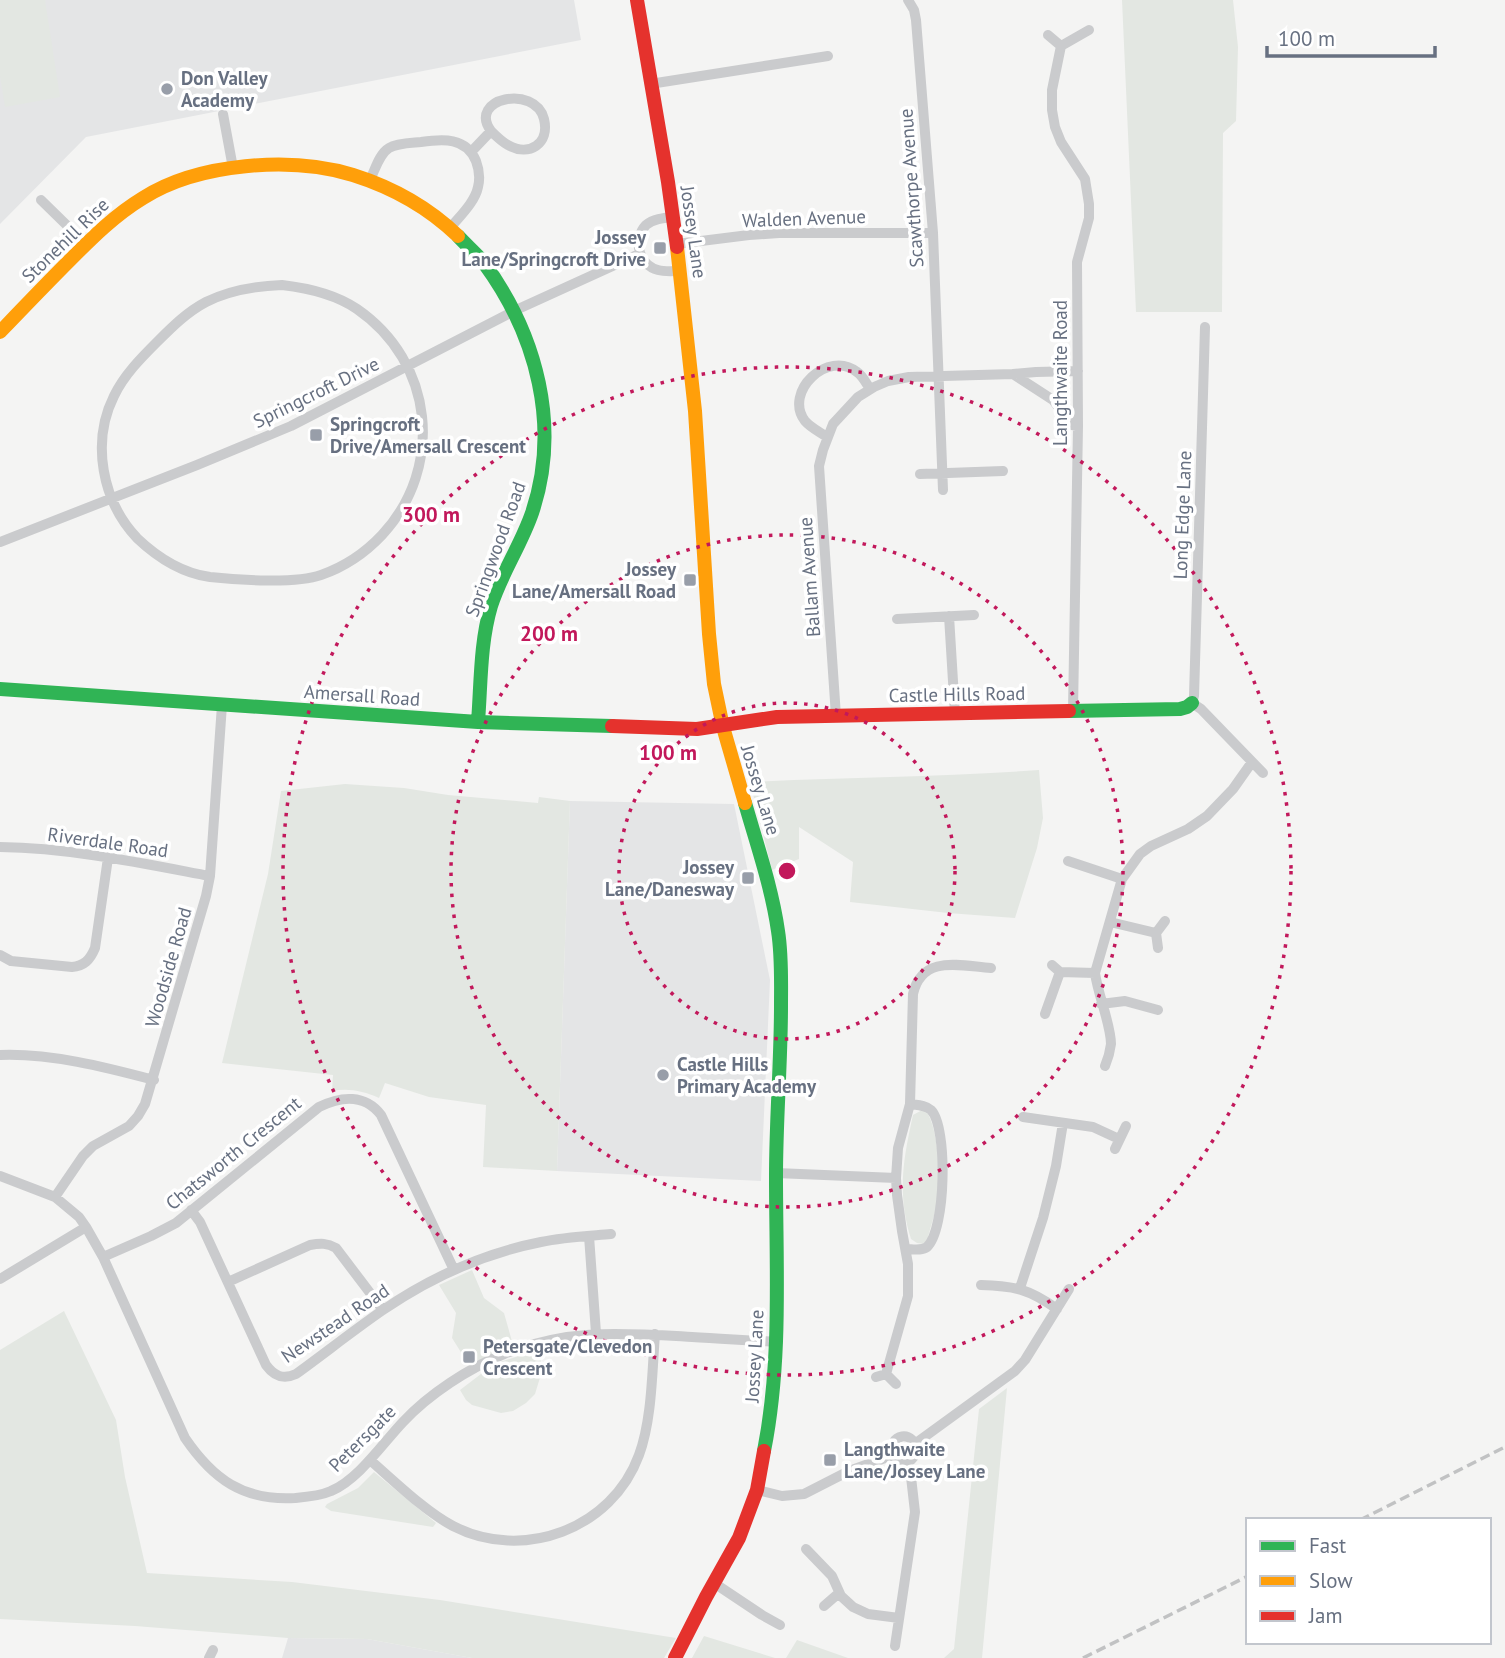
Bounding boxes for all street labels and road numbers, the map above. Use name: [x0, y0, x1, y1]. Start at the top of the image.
street label: Scawthorpe Avenue: [893, 108, 929, 268]
street label: Jossey Lane: [675, 183, 712, 280]
street label: Stonehill Rise: [16, 192, 114, 288]
street label: Walden Avenue: [742, 204, 866, 232]
street label: Langthwaite Road: [1048, 300, 1072, 446]
street label: Springcroft Drive: [249, 351, 383, 433]
street label: Long Edge Lane: [1168, 450, 1196, 580]
street label: Springwood Road: [459, 478, 531, 620]
street label: Ballam Avenue: [793, 516, 825, 638]
street label: Amersall Road: [303, 679, 421, 711]
street label: Castle Hills Road: [888, 681, 1026, 707]
street label: Jossey Lane: [736, 741, 786, 838]
street label: Riverdale Road: [46, 822, 170, 862]
street label: Woodside Road: [139, 904, 197, 1030]
street label: Chatsworth Crescent: [160, 1091, 306, 1215]
street label: Newstead Road: [276, 1278, 394, 1368]
street label: Jossey Lane: [740, 1309, 768, 1404]
street label: Petersgate: [323, 1399, 401, 1477]

